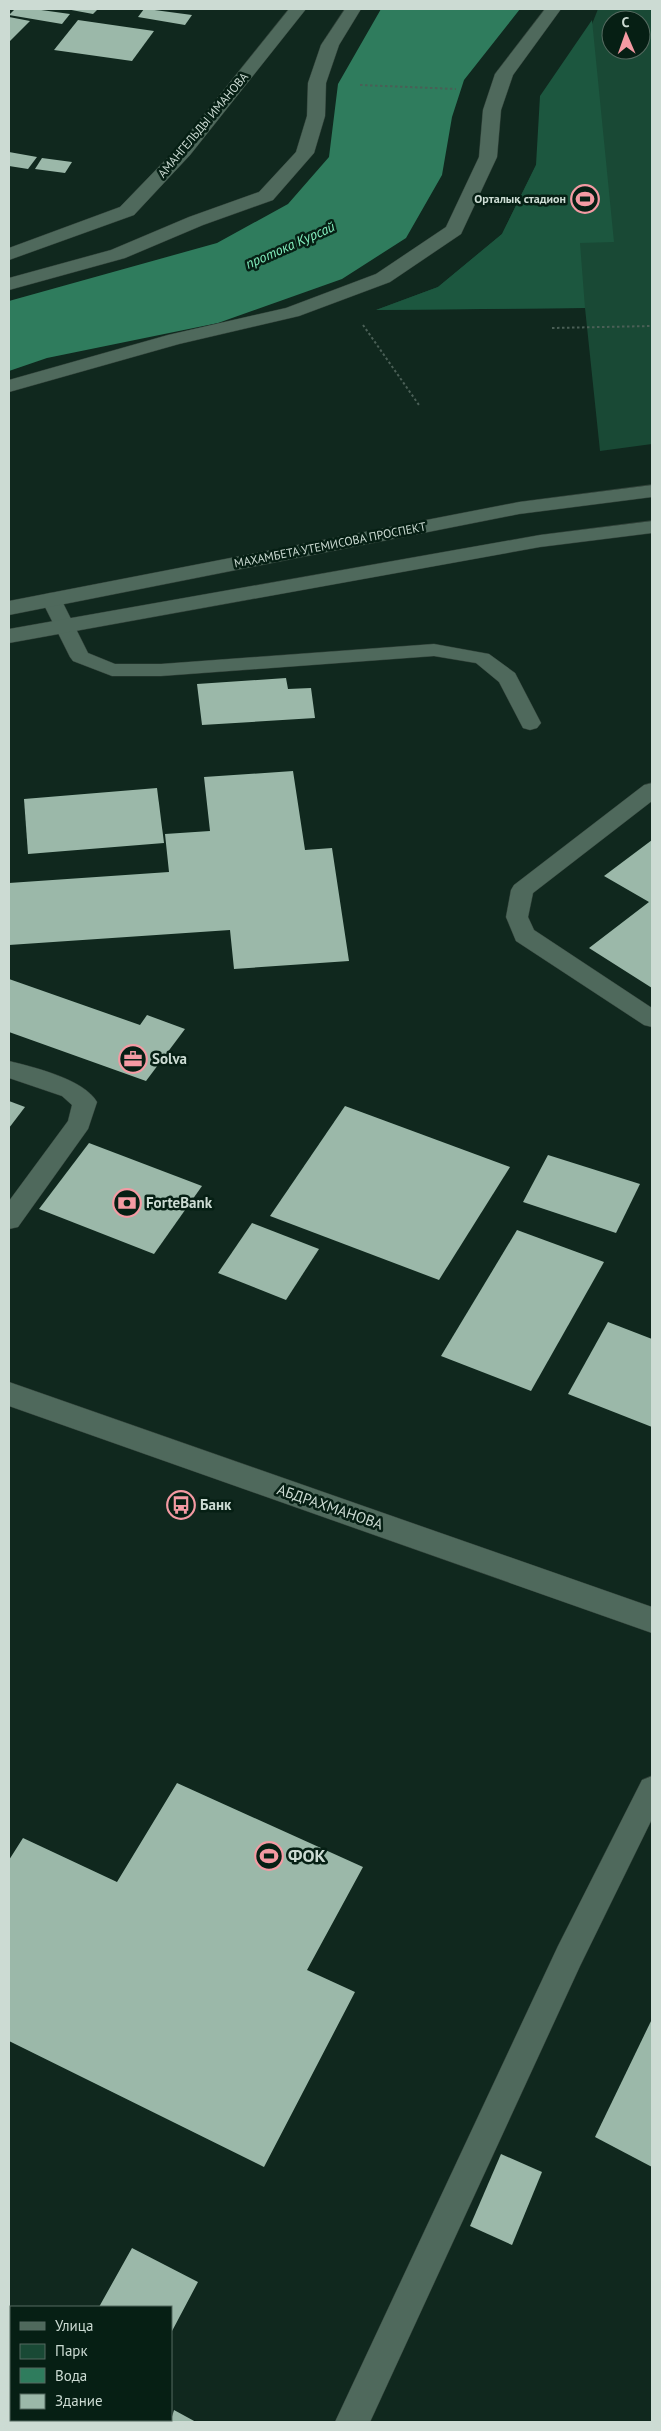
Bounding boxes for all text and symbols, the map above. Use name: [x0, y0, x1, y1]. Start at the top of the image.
north arrow: [601, 10, 651, 60]
text: С: [621, 13, 630, 31]
street label: АМАНГЕЛЬДЫ ИМАНОВА: [154, 69, 251, 180]
sports icon: Орталық стадион: [570, 184, 600, 214]
place label: Орталық стадион: [474, 191, 566, 206]
water label: протока Курсай: [242, 217, 338, 273]
street label: МАХАМБЕТА УТЕМИСОВА ПРОСПЕКТ: [233, 518, 427, 570]
office icon: Solva: [118, 1044, 148, 1074]
place label: Solva: [152, 1049, 187, 1068]
bank icon: ForteBank: [112, 1188, 142, 1218]
place label: ForteBank: [146, 1193, 213, 1212]
street label: АБДРАХМАНОВА: [275, 1480, 386, 1534]
bus stop icon: Банк: [166, 1490, 196, 1520]
place label: Банк: [200, 1495, 232, 1514]
sports icon: ФОК: [254, 1841, 284, 1871]
place label: ФОК: [288, 1844, 326, 1867]
legend: [10, 2306, 172, 2421]
text: Улица: [55, 2316, 93, 2335]
text: Парк: [55, 2341, 88, 2360]
text: Вода: [55, 2366, 87, 2385]
text: Здание: [55, 2391, 103, 2410]

